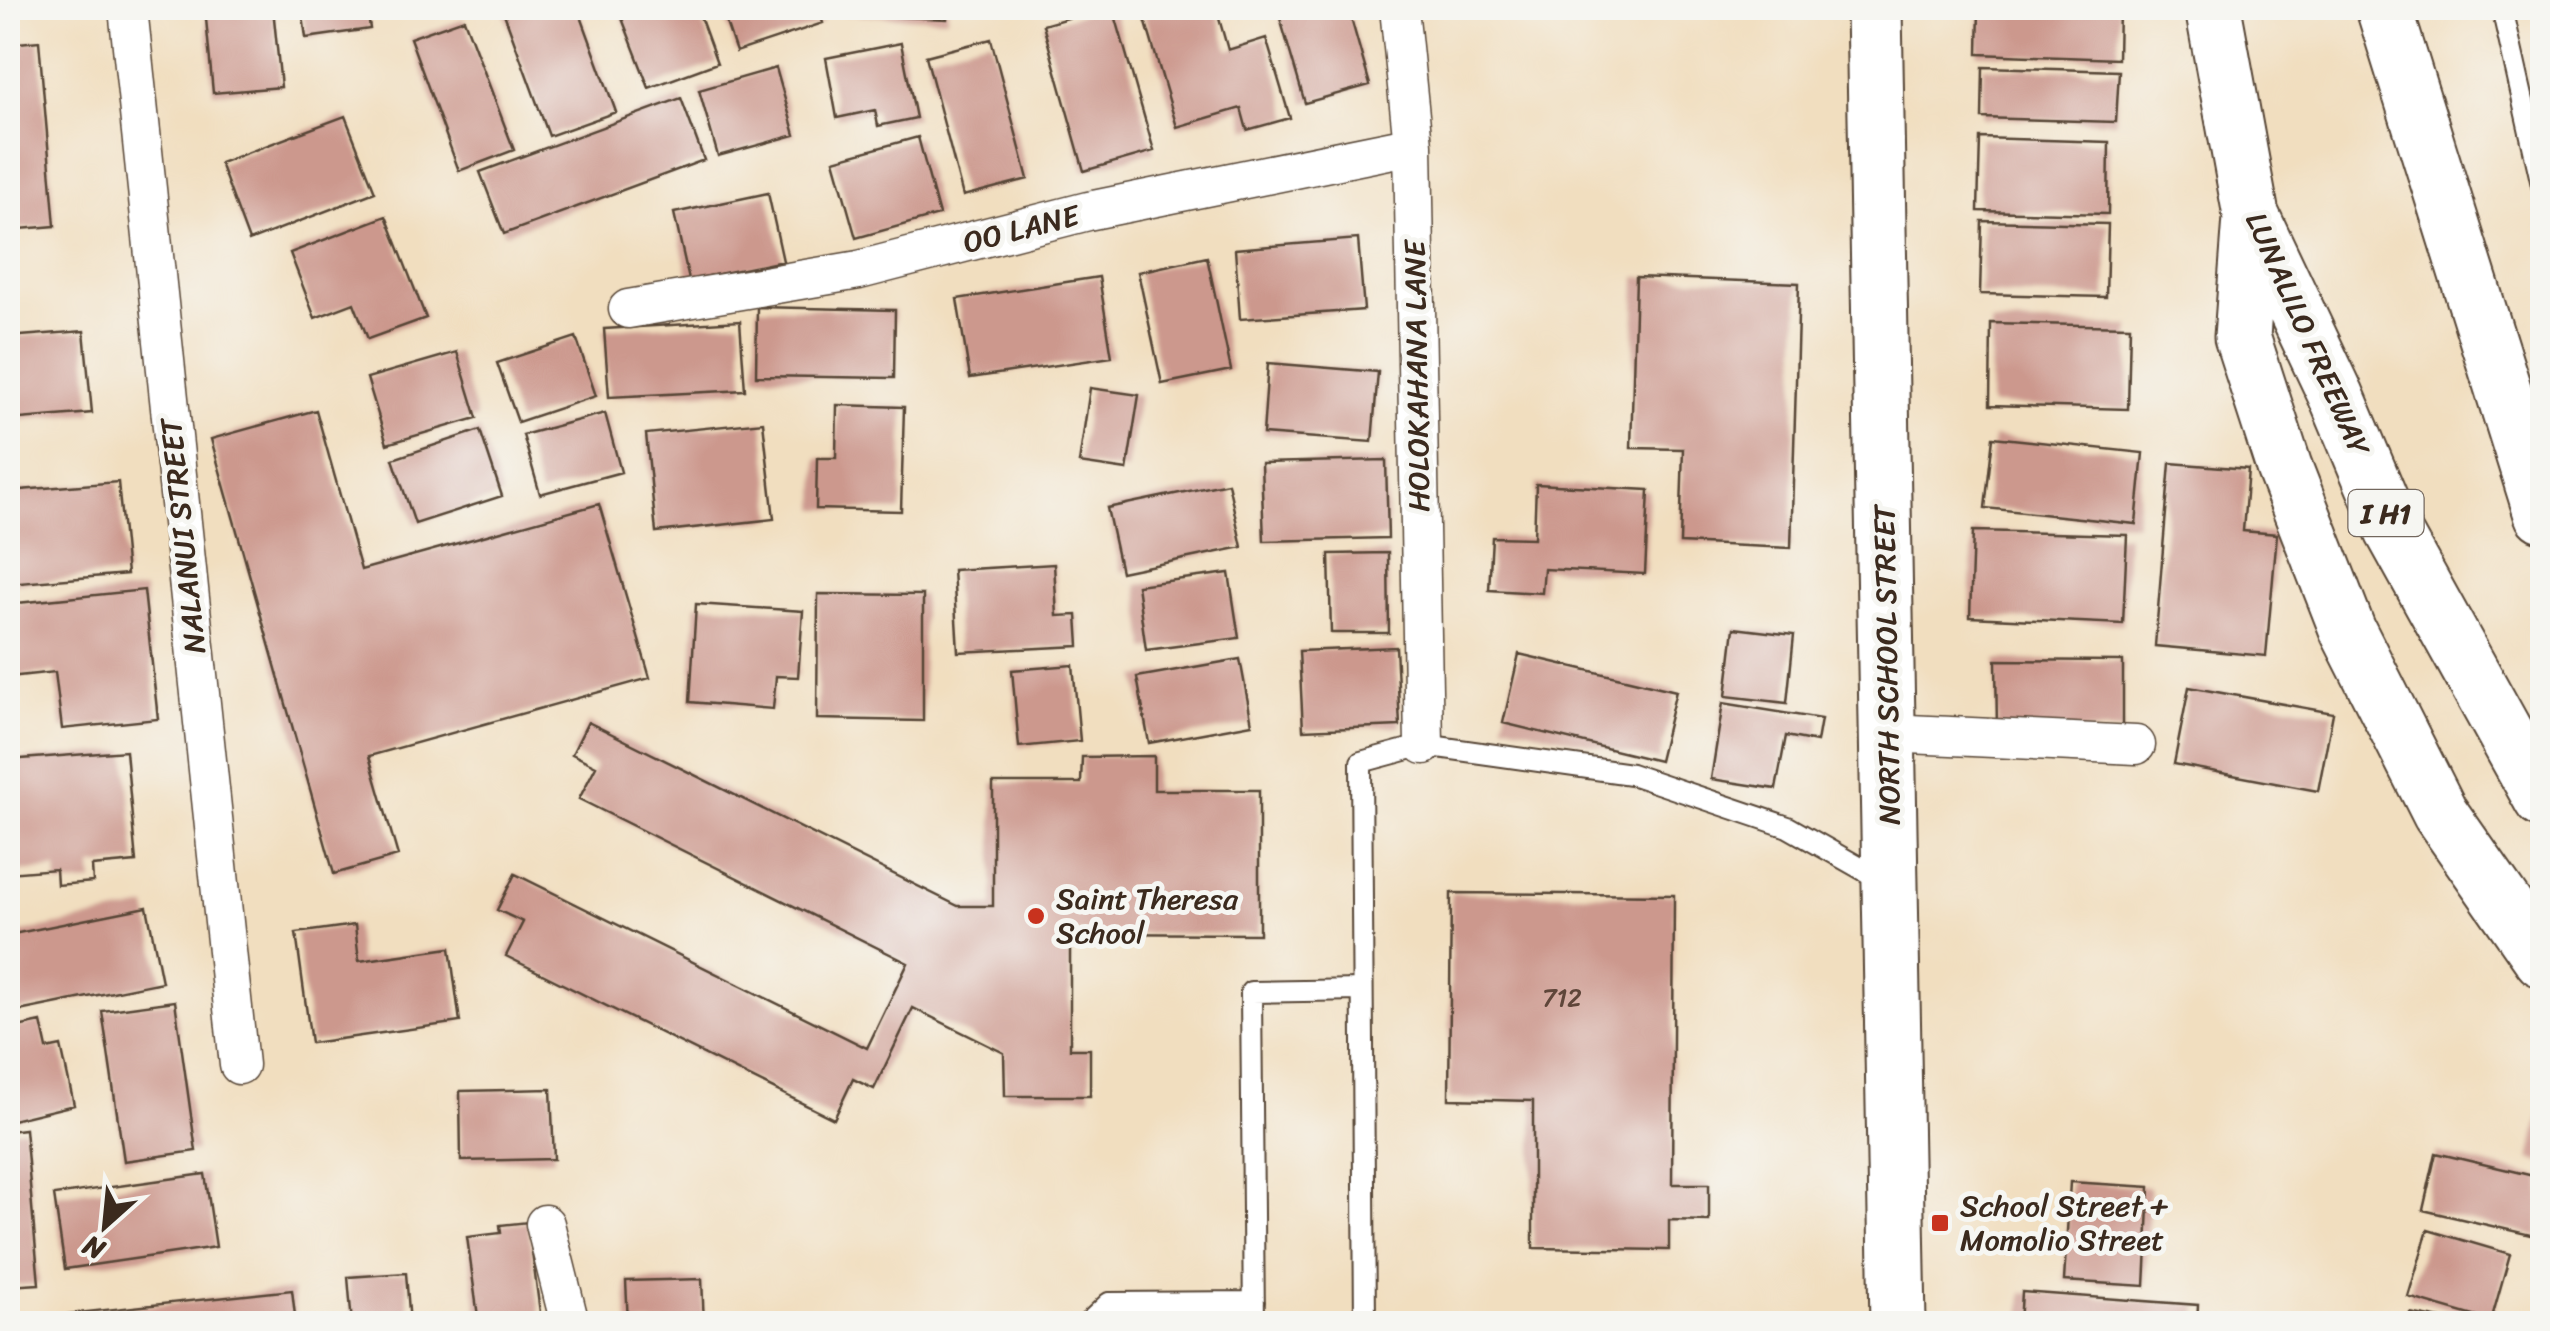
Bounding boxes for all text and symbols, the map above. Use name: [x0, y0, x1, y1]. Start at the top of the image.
street label: OO LANE: [957, 188, 1087, 269]
street label: LUNALILO FREEWAY: [2230, 203, 2387, 466]
street label: HOLOKAHANA LANE: [1388, 237, 1446, 512]
street label: NALANUI STREET: [144, 413, 222, 656]
road number: I H1: [2348, 490, 2424, 536]
street label: NORTH SCHOOL STREET: [1857, 502, 1917, 825]
place label: Saint Theresa School: [1056, 872, 1239, 960]
marker: Saint Theresa School: [1025, 905, 1047, 927]
house number: 712: [1542, 975, 1582, 1020]
north arrow: [55, 1176, 155, 1276]
place label: School Street + Momolio Street: [1960, 1179, 2169, 1267]
marker: School Street + Momolio Street: [1929, 1212, 1951, 1234]
text: N: [74, 1221, 115, 1275]

